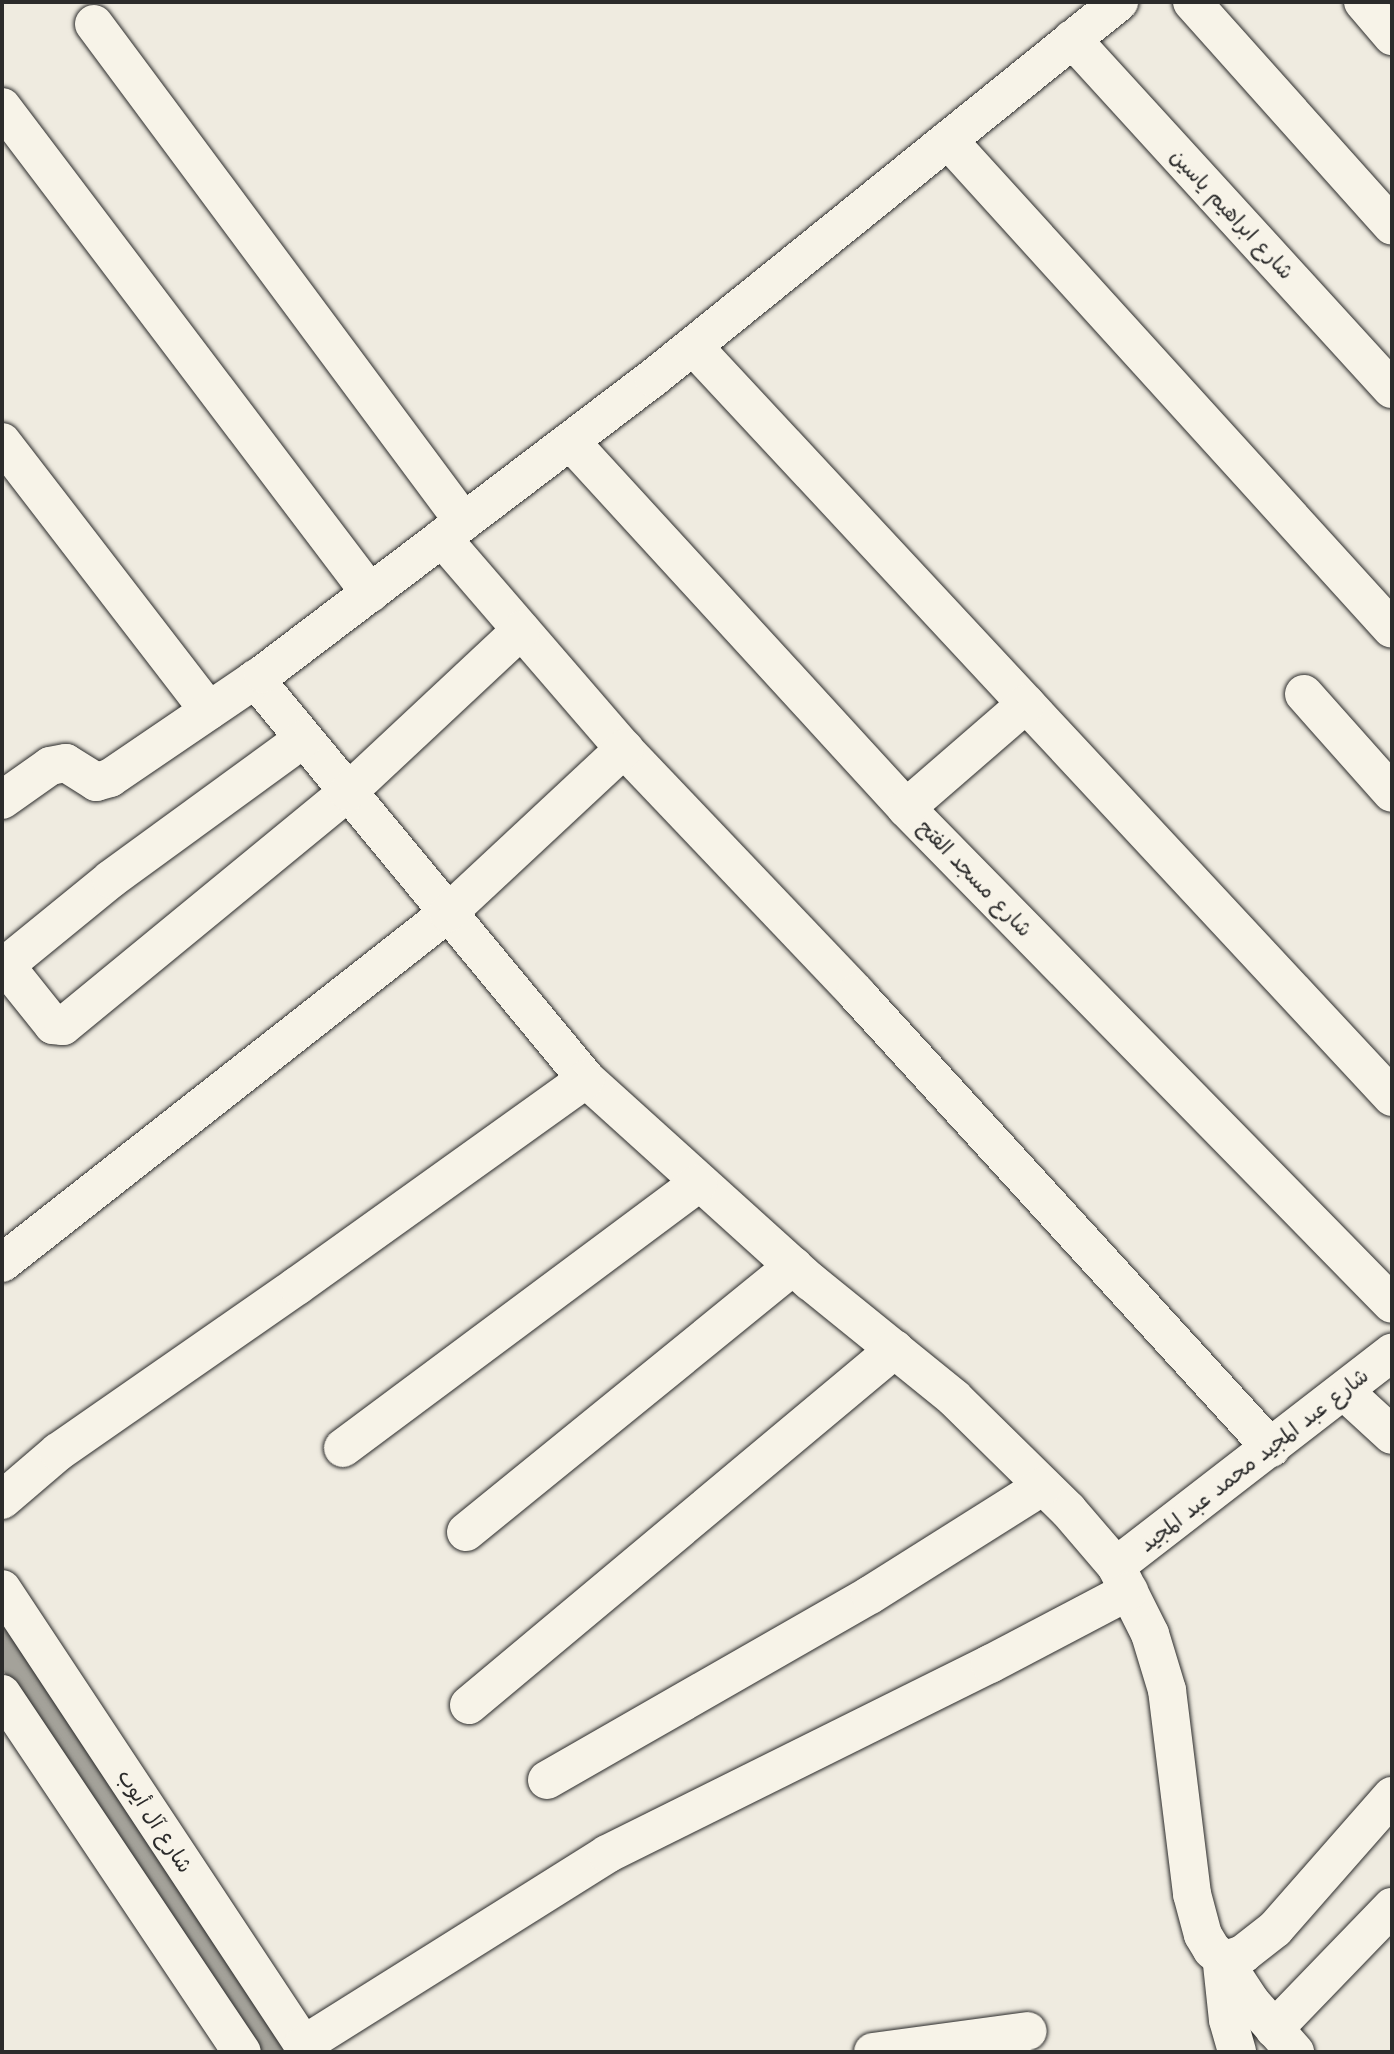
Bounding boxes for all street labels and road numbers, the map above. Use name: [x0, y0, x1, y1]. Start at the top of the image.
street label: شارع ابراهيم ياسين: [1165, 144, 1299, 284]
street label: شارع مسجد الفتح: [913, 814, 1037, 942]
street label: شارع عبد المجيد محمد عبد المجيد: [1135, 1363, 1373, 1557]
street label: شارع آل أيوب: [112, 1765, 198, 1877]

